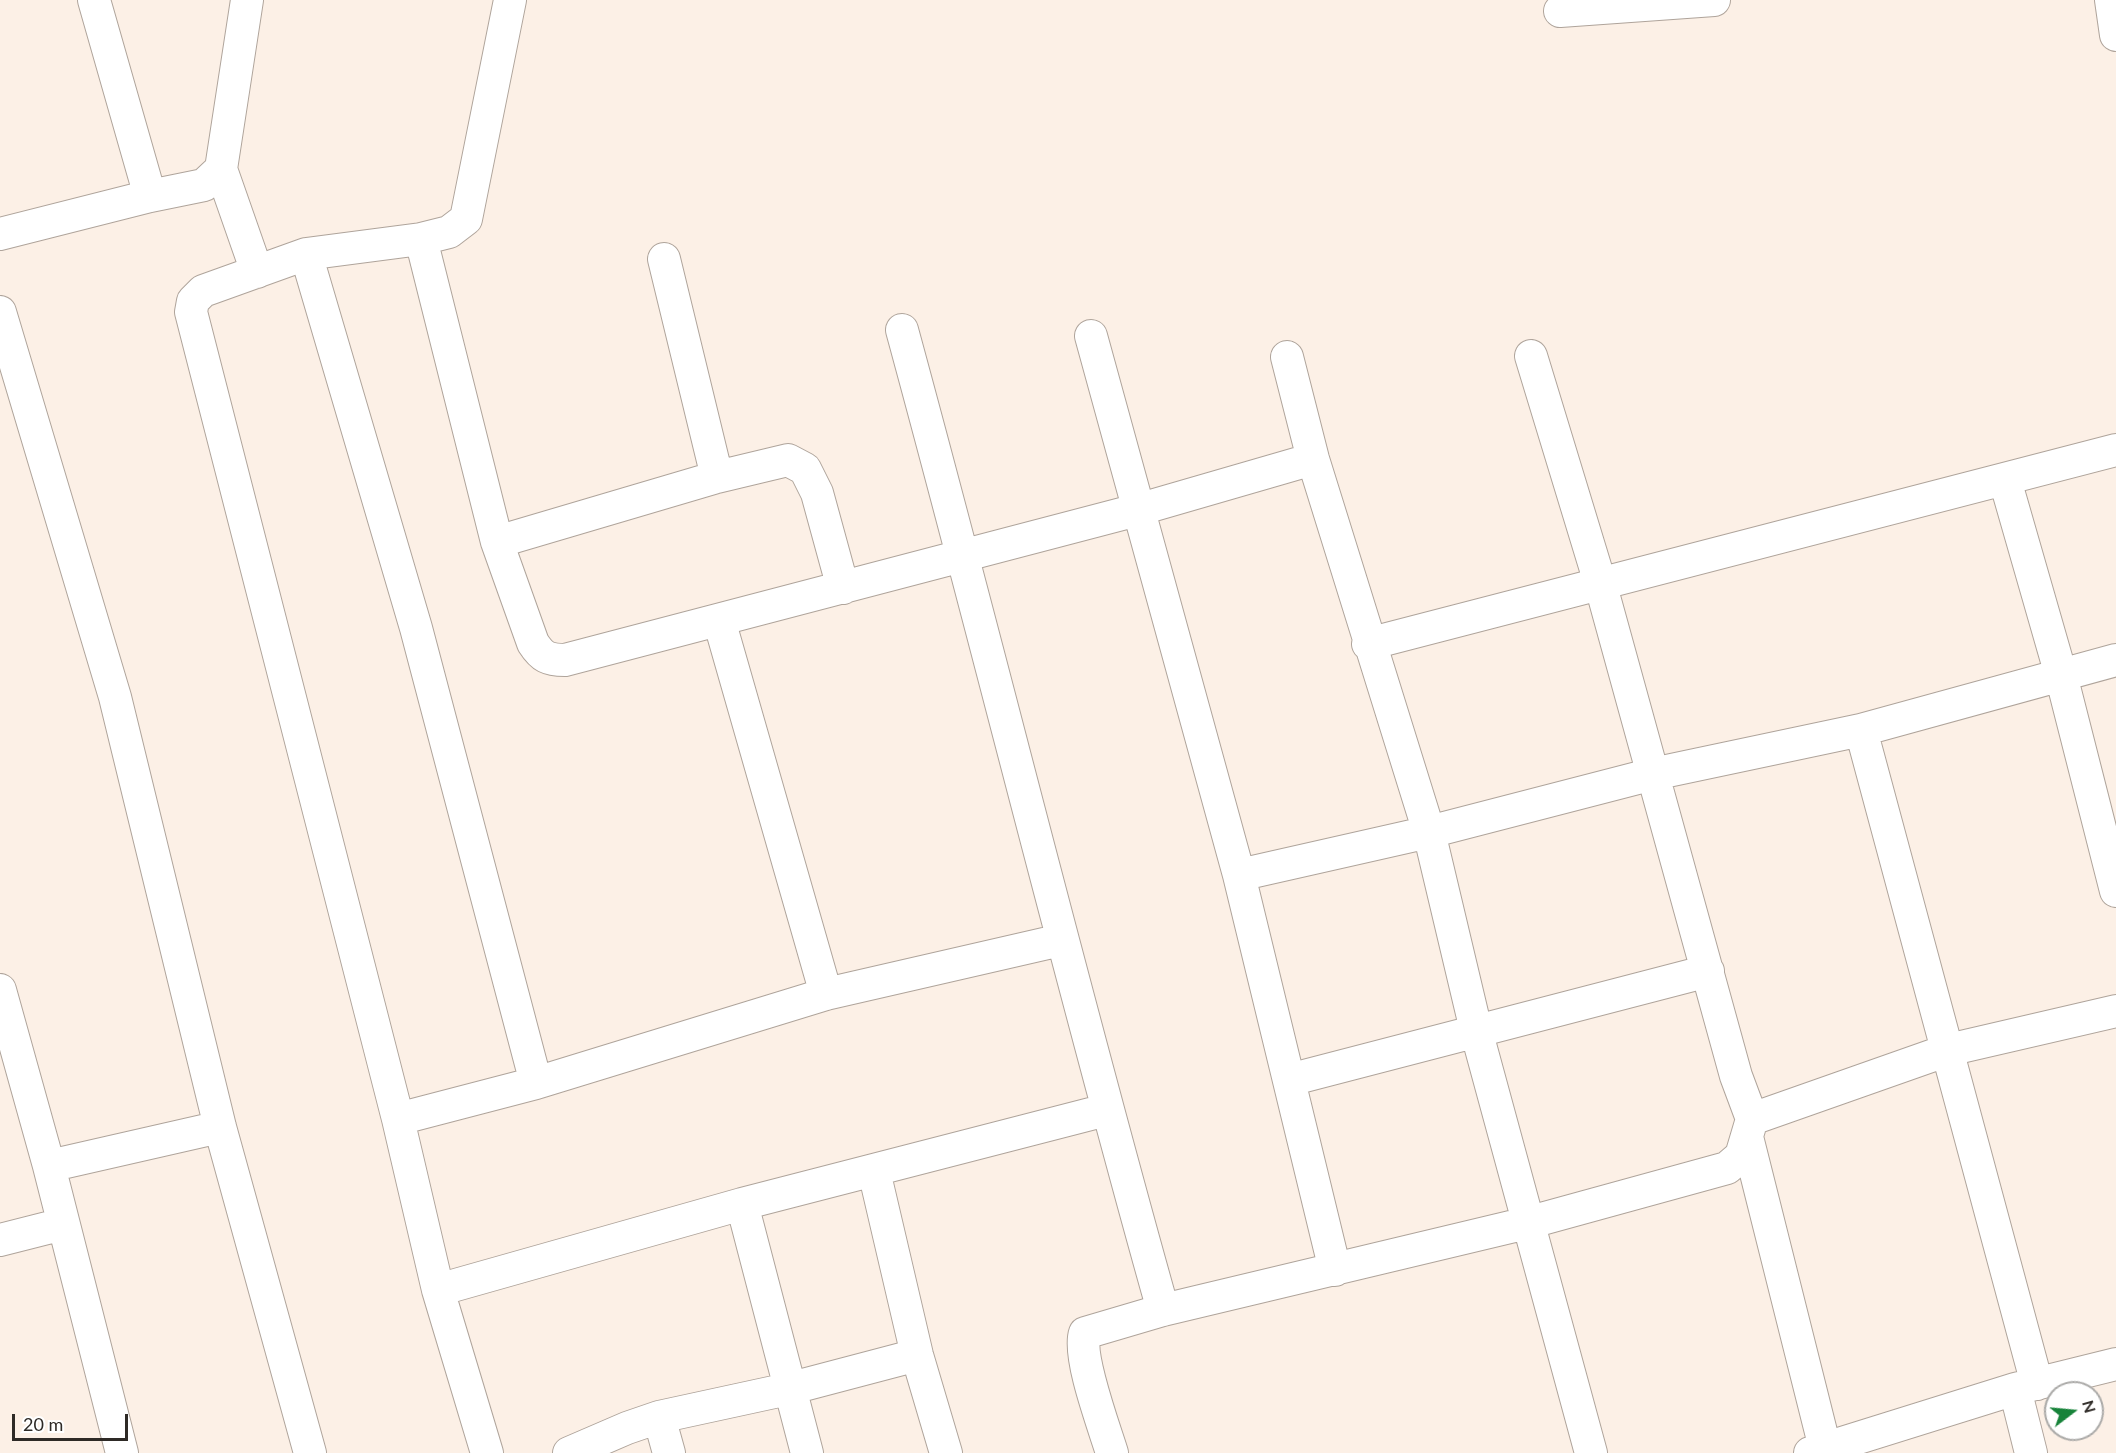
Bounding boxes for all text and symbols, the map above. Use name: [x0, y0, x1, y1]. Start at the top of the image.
north arrow: [2044, 1381, 2104, 1441]
text: N: [2079, 1398, 2101, 1415]
scale bar: [15, 1402, 130, 1440]
text: 20 m: [23, 1413, 63, 1435]

